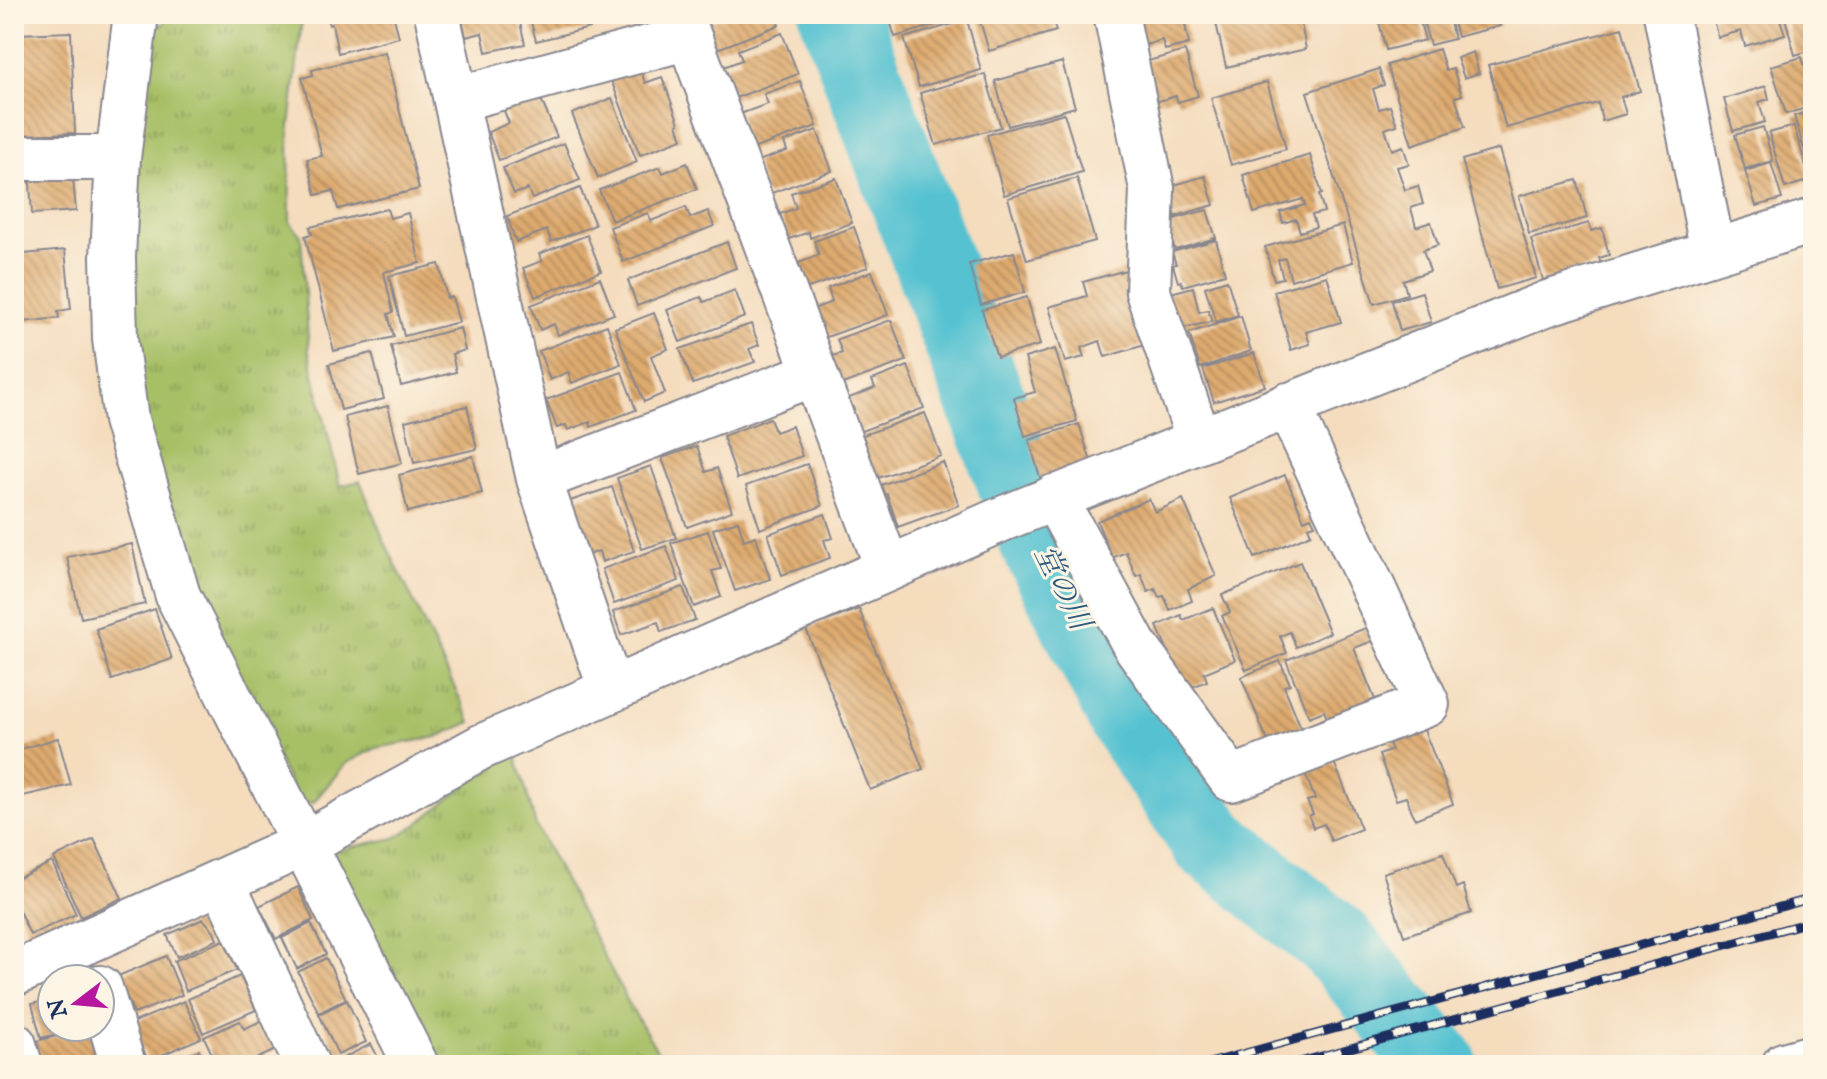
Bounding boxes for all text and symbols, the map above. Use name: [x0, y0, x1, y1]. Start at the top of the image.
water label: 堂の川: [1024, 539, 1099, 639]
north arrow: [36, 963, 116, 1043]
text: N: [43, 995, 75, 1022]

